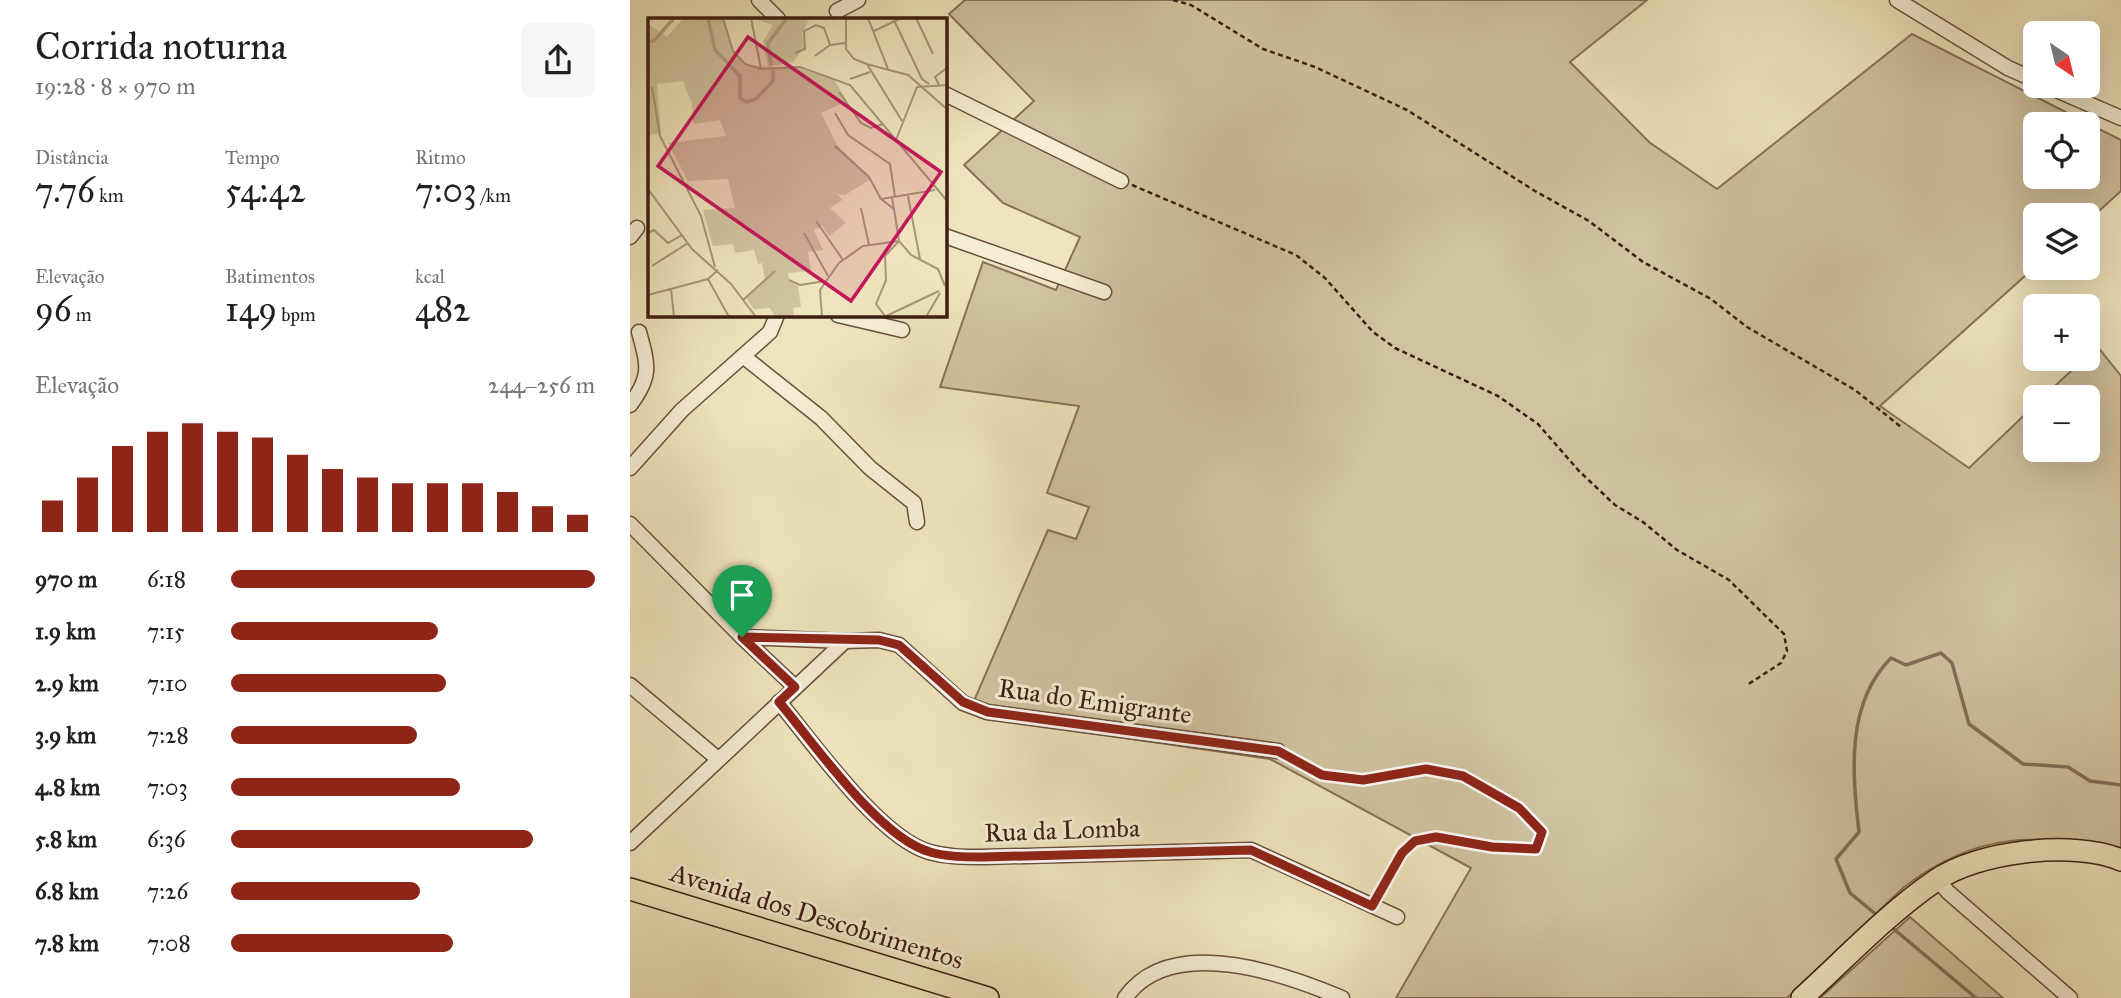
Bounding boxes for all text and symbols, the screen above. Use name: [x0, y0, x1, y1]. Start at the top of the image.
inset map: [648, 18, 947, 317]
north arrow: [2023, 21, 2100, 98]
map controls: [2023, 21, 2100, 462]
text: Corrida noturna: [35, 23, 287, 69]
button: share: [521, 23, 595, 97]
text: 19:28 · 8 × 970 m: [35, 72, 195, 100]
button: locate: [2023, 112, 2100, 189]
text: Distância: [35, 146, 108, 169]
text: Tempo: [225, 146, 280, 169]
text: Ritmo: [415, 146, 466, 169]
text: 7.76: [35, 169, 95, 212]
text: 54:42: [225, 169, 305, 212]
text: 7:03: [415, 169, 477, 212]
text: km: [95, 184, 124, 207]
text: /km: [477, 184, 511, 207]
button: layers: [2023, 203, 2100, 280]
text: Elevação: [35, 265, 104, 288]
text: Batimentos: [225, 265, 315, 288]
text: kcal: [415, 265, 445, 288]
text: 96: [35, 288, 72, 331]
text: 149: [225, 288, 277, 331]
text: 482: [415, 288, 470, 331]
button: +: [2023, 294, 2100, 371]
text: m: [72, 303, 92, 326]
text: bpm: [277, 303, 316, 326]
text: Elevação: [35, 371, 119, 399]
text: 244–256 m: [488, 371, 595, 399]
button: −: [2023, 385, 2100, 462]
text: 970 m: [35, 565, 97, 593]
text: 6:18: [147, 565, 186, 593]
pin: [712, 565, 772, 637]
icon: arrive: [723, 576, 761, 614]
text: 1.9 km: [35, 617, 96, 645]
text: 7:15: [147, 617, 185, 645]
text: 2.9 km: [35, 669, 99, 697]
text: 7:10: [147, 669, 187, 697]
street label: Rua do Emigrante: [996, 672, 1194, 730]
text: 3.9 km: [35, 721, 96, 749]
text: 7:28: [147, 721, 189, 749]
text: 4.8 km: [35, 773, 100, 801]
text: 7:03: [147, 773, 188, 801]
street label: Rua da Lomba: [984, 811, 1140, 849]
text: 5.8 km: [35, 825, 97, 853]
text: 6:36: [147, 825, 186, 853]
street label: Avenida dos Descobrimentos: [666, 856, 967, 976]
text: 6.8 km: [35, 877, 99, 905]
text: 7:26: [147, 877, 188, 905]
text: 7.8 km: [35, 929, 99, 957]
text: 7:08: [147, 929, 191, 957]

